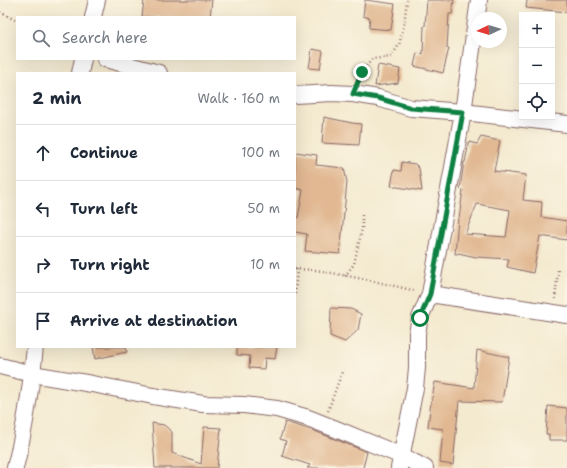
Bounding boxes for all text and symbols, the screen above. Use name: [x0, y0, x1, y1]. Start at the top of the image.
north arrow: [471, 12, 507, 48]
map controls: [519, 12, 555, 120]
button: +: [519, 12, 555, 48]
search box: [16, 16, 296, 60]
icon: search: [30, 27, 52, 49]
text: Search here: [62, 28, 148, 48]
button: −: [519, 48, 555, 84]
route end: [353, 63, 371, 81]
button: locate: [519, 84, 555, 120]
text: 2 min: [32, 87, 82, 109]
text: Walk · 160 m: [198, 90, 280, 107]
icon: ahead: [32, 142, 54, 164]
text: Continue: [70, 143, 138, 163]
text: 100 m: [241, 144, 280, 161]
icon: left: [32, 198, 54, 220]
text: Turn left: [70, 199, 138, 219]
text: 50 m: [247, 200, 280, 217]
icon: right: [32, 254, 54, 276]
text: Turn right: [70, 255, 150, 275]
text: 10 m: [250, 256, 280, 273]
route start: [411, 309, 429, 327]
icon: arrive: [32, 310, 54, 332]
text: Arrive at destination: [70, 311, 238, 331]

